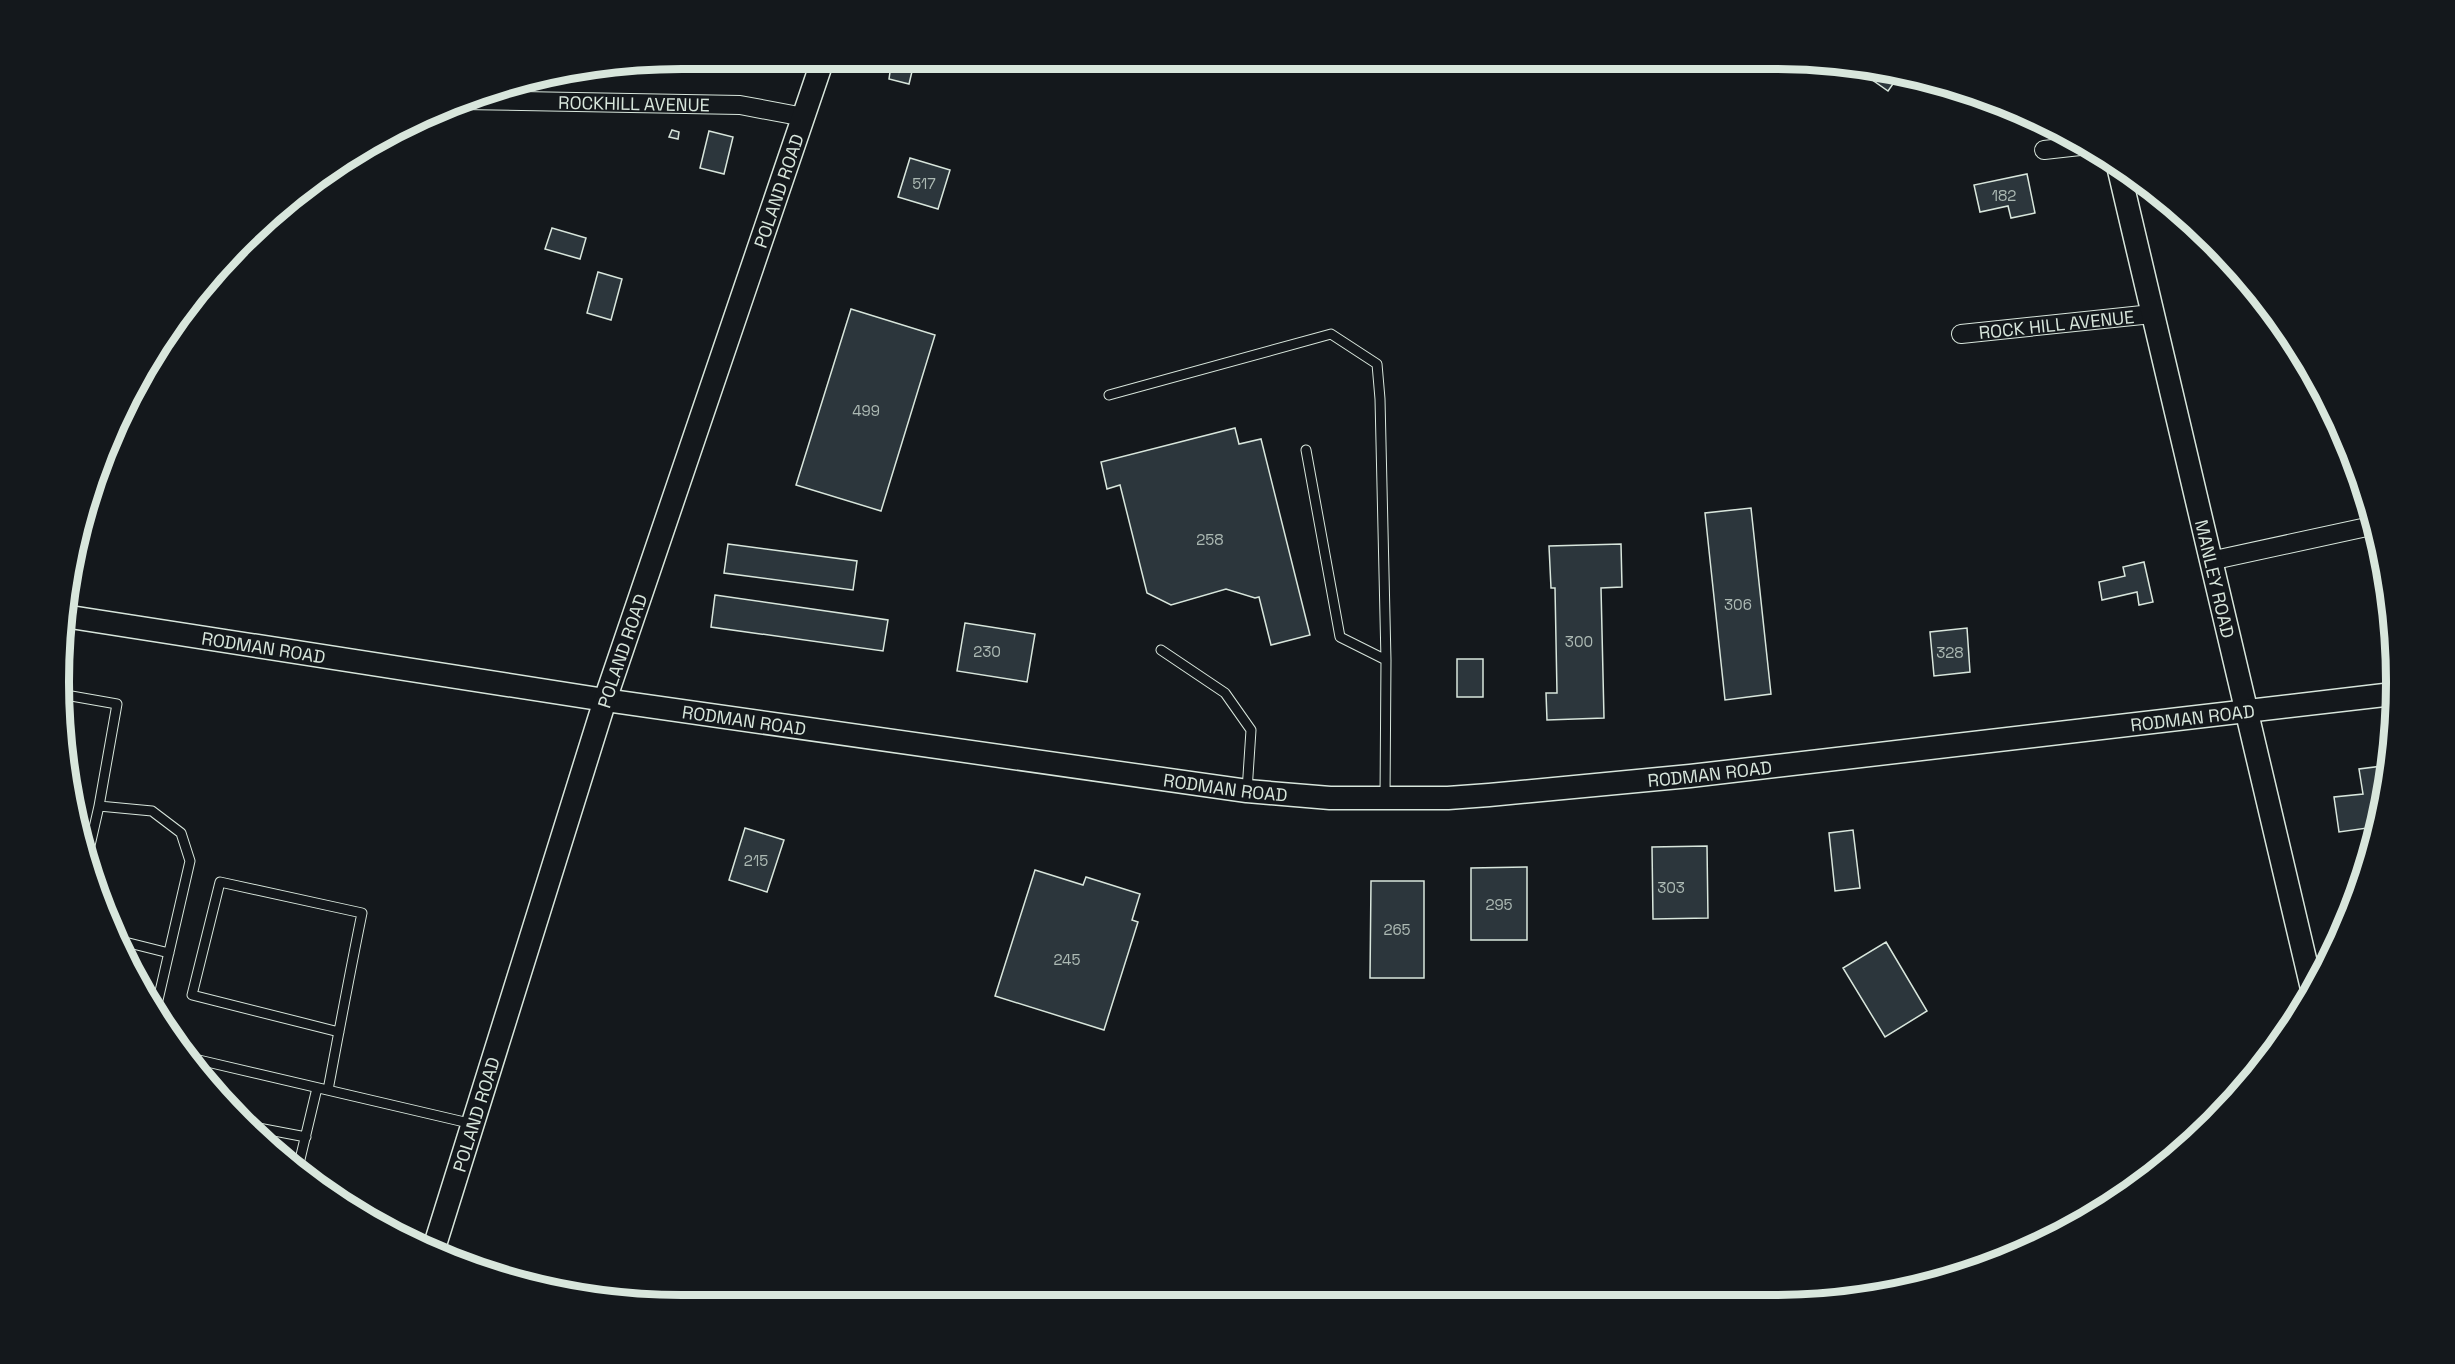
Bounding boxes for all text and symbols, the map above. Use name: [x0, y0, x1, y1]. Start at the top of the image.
street label: ROCKHILL AVENUE: [558, 90, 710, 116]
street label: POLAND ROAD: [748, 131, 808, 251]
house number: 517: [912, 174, 936, 193]
house number: 182: [1992, 186, 2016, 205]
street label: ROCK HILL AVENUE: [1978, 304, 2135, 344]
house number: 499: [852, 401, 880, 420]
street label: MANLEY ROAD: [2190, 517, 2240, 640]
house number: 258: [1196, 530, 1224, 549]
street label: POLAND ROAD: [592, 591, 652, 711]
house number: 306: [1724, 595, 1752, 614]
street label: RODMAN ROAD: [200, 626, 327, 668]
house number: 300: [1565, 632, 1593, 651]
house number: 230: [973, 642, 1001, 661]
house number: 328: [1936, 643, 1964, 662]
street label: RODMAN ROAD: [2129, 699, 2256, 736]
street label: RODMAN ROAD: [681, 700, 808, 740]
street label: RODMAN ROAD: [1646, 755, 1773, 791]
street label: RODMAN ROAD: [1162, 768, 1288, 806]
house number: 215: [744, 851, 768, 870]
house number: 303: [1657, 878, 1685, 897]
house number: 295: [1485, 895, 1513, 914]
house number: 265: [1383, 920, 1411, 939]
house number: 245: [1054, 950, 1080, 969]
street label: POLAND ROAD: [447, 1054, 504, 1175]

